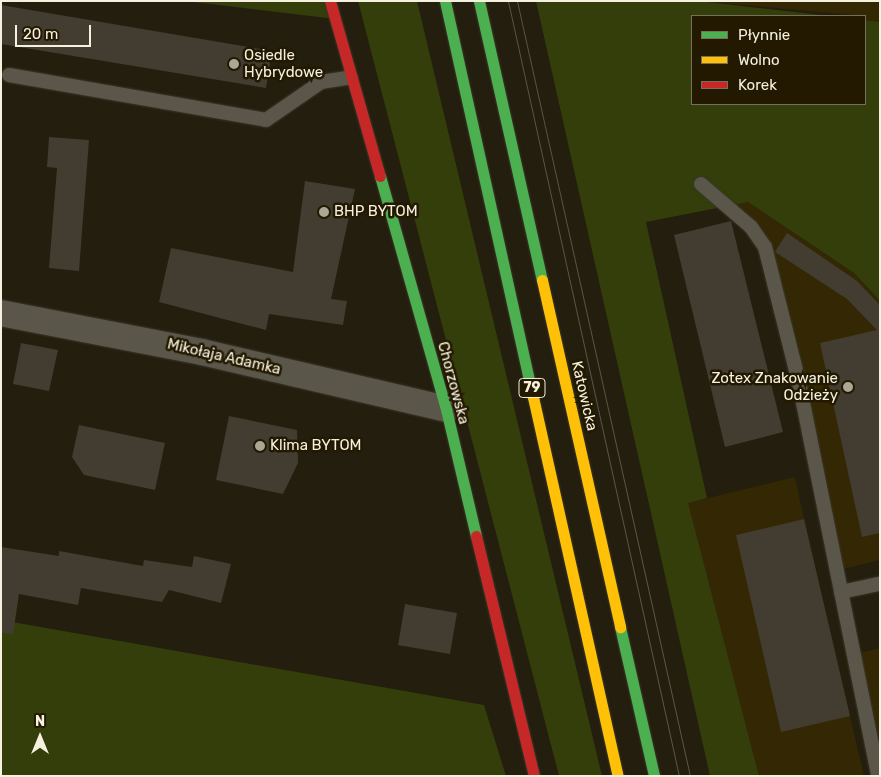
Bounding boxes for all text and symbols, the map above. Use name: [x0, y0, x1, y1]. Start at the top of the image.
scale bar: [18, 15, 94, 47]
legend: [691, 15, 866, 105]
text: 20 m: [23, 25, 58, 43]
text: Płynnie: [738, 26, 790, 44]
place label: Osiedle Hybrydowe: [244, 46, 323, 81]
text: Wolno: [738, 51, 780, 69]
marker: Osiedle Hybrydowe: [228, 58, 240, 70]
text: Korek: [738, 76, 777, 94]
place label: BHP BYTOM: [334, 203, 418, 221]
marker: BHP BYTOM: [318, 206, 330, 218]
street label: Mikołaja Adamka: [165, 335, 283, 379]
street label: Chorzowska: [433, 340, 473, 426]
street label: Katowicka: [567, 359, 601, 433]
place label: Zotex Znakowanie Odzieży: [712, 369, 838, 404]
road number: 79: [518, 376, 546, 399]
marker: Zotex Znakowanie Odzieży: [842, 381, 854, 393]
place label: Klima BYTOM: [270, 437, 362, 455]
marker: Klima BYTOM: [254, 440, 266, 452]
north arrow: [15, 712, 65, 762]
text: N: [35, 713, 45, 730]

